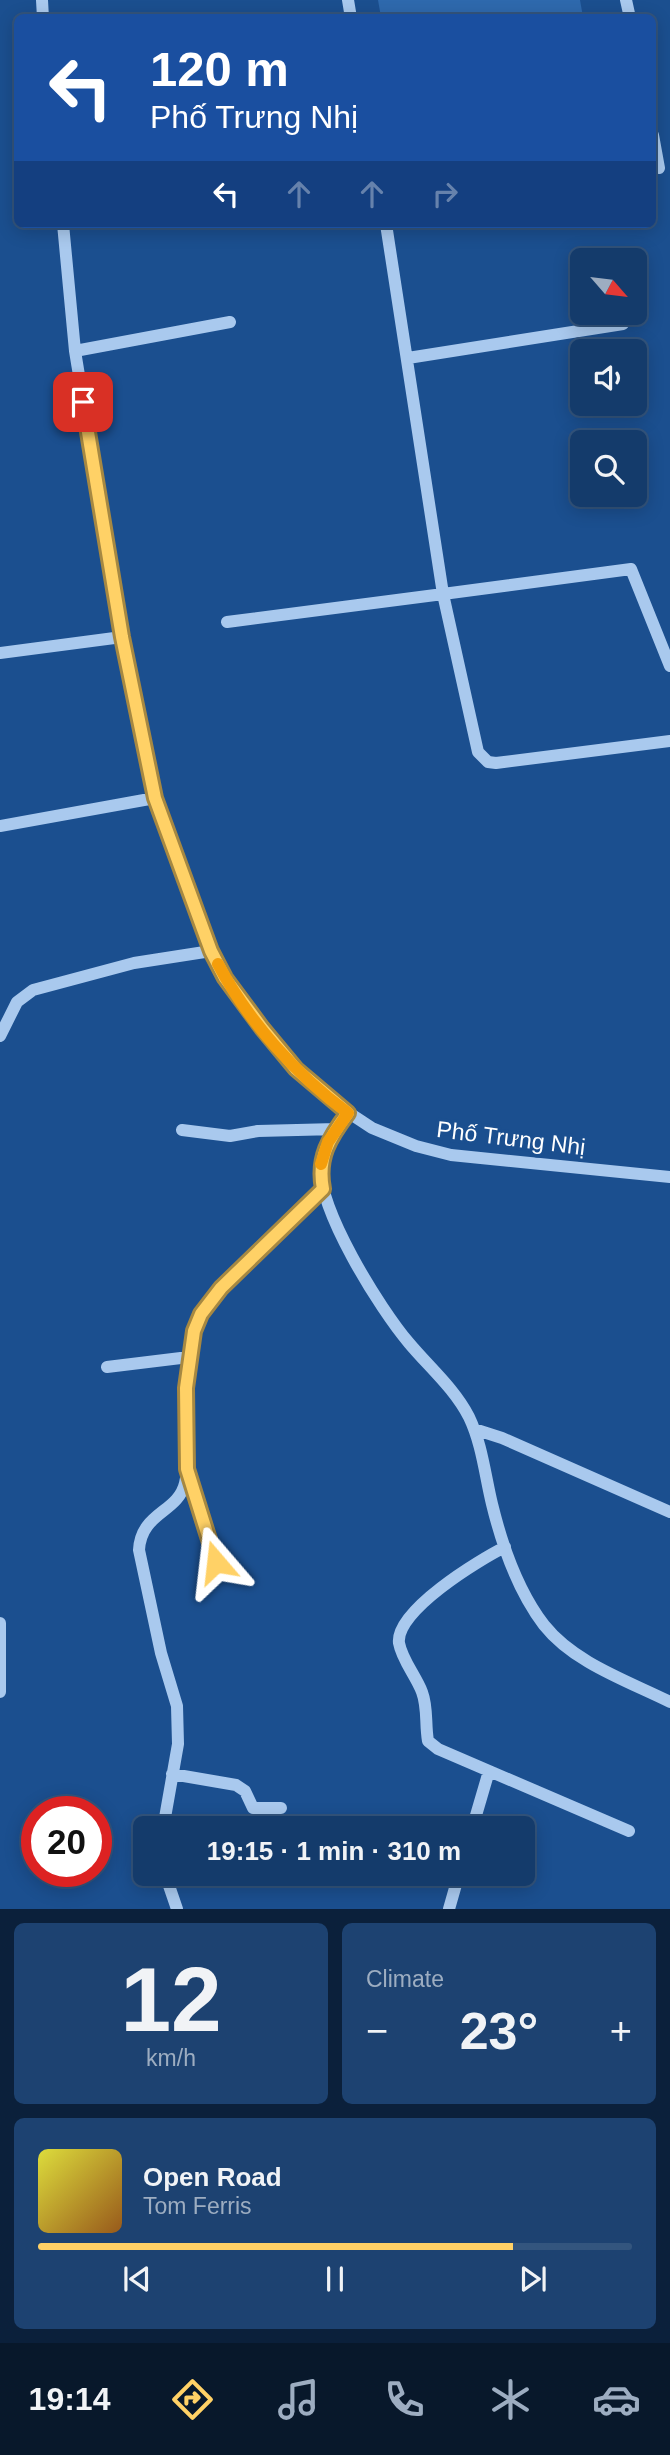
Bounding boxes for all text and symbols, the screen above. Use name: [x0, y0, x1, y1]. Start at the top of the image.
icon: left: [35, 42, 126, 133]
text: 120 m: [150, 42, 289, 96]
text: Phố Trưng Nhị: [150, 99, 358, 135]
icon: left: [207, 175, 245, 213]
icon: ahead: [280, 175, 318, 213]
icon: ahead: [353, 175, 391, 213]
icon: right: [426, 175, 464, 213]
north arrow: [570, 248, 648, 326]
map controls: [570, 248, 647, 507]
button: sound: [570, 339, 647, 416]
pin: [53, 372, 113, 432]
icon: arrive: [64, 383, 102, 421]
button: search: [570, 430, 647, 507]
street label: Phố Trưng Nhị: [435, 1116, 587, 1160]
position arrow: [179, 1525, 253, 1599]
speed limit sign: 20: [21, 1796, 112, 1887]
text: 19:15 · 1 min · 310 m: [207, 1836, 461, 1866]
text: 12: [120, 1949, 222, 2050]
text: Climate: [366, 1966, 444, 1992]
text: 23°: [460, 2002, 538, 2060]
text: −: [366, 2010, 388, 2052]
text: +: [610, 2010, 632, 2052]
text: km/h: [146, 2045, 196, 2071]
text: Open Road: [143, 2162, 282, 2192]
text: Tom Ferris: [143, 2193, 252, 2219]
icon: previous: [118, 2260, 156, 2298]
icon: pause: [316, 2260, 354, 2298]
icon: next: [514, 2260, 552, 2298]
icon: directions: [168, 2375, 217, 2424]
icon: music: [274, 2375, 323, 2424]
icon: phone: [380, 2375, 429, 2424]
icon: climate: [486, 2375, 535, 2424]
icon: car: [592, 2375, 641, 2424]
text: 19:14: [29, 2381, 110, 2417]

